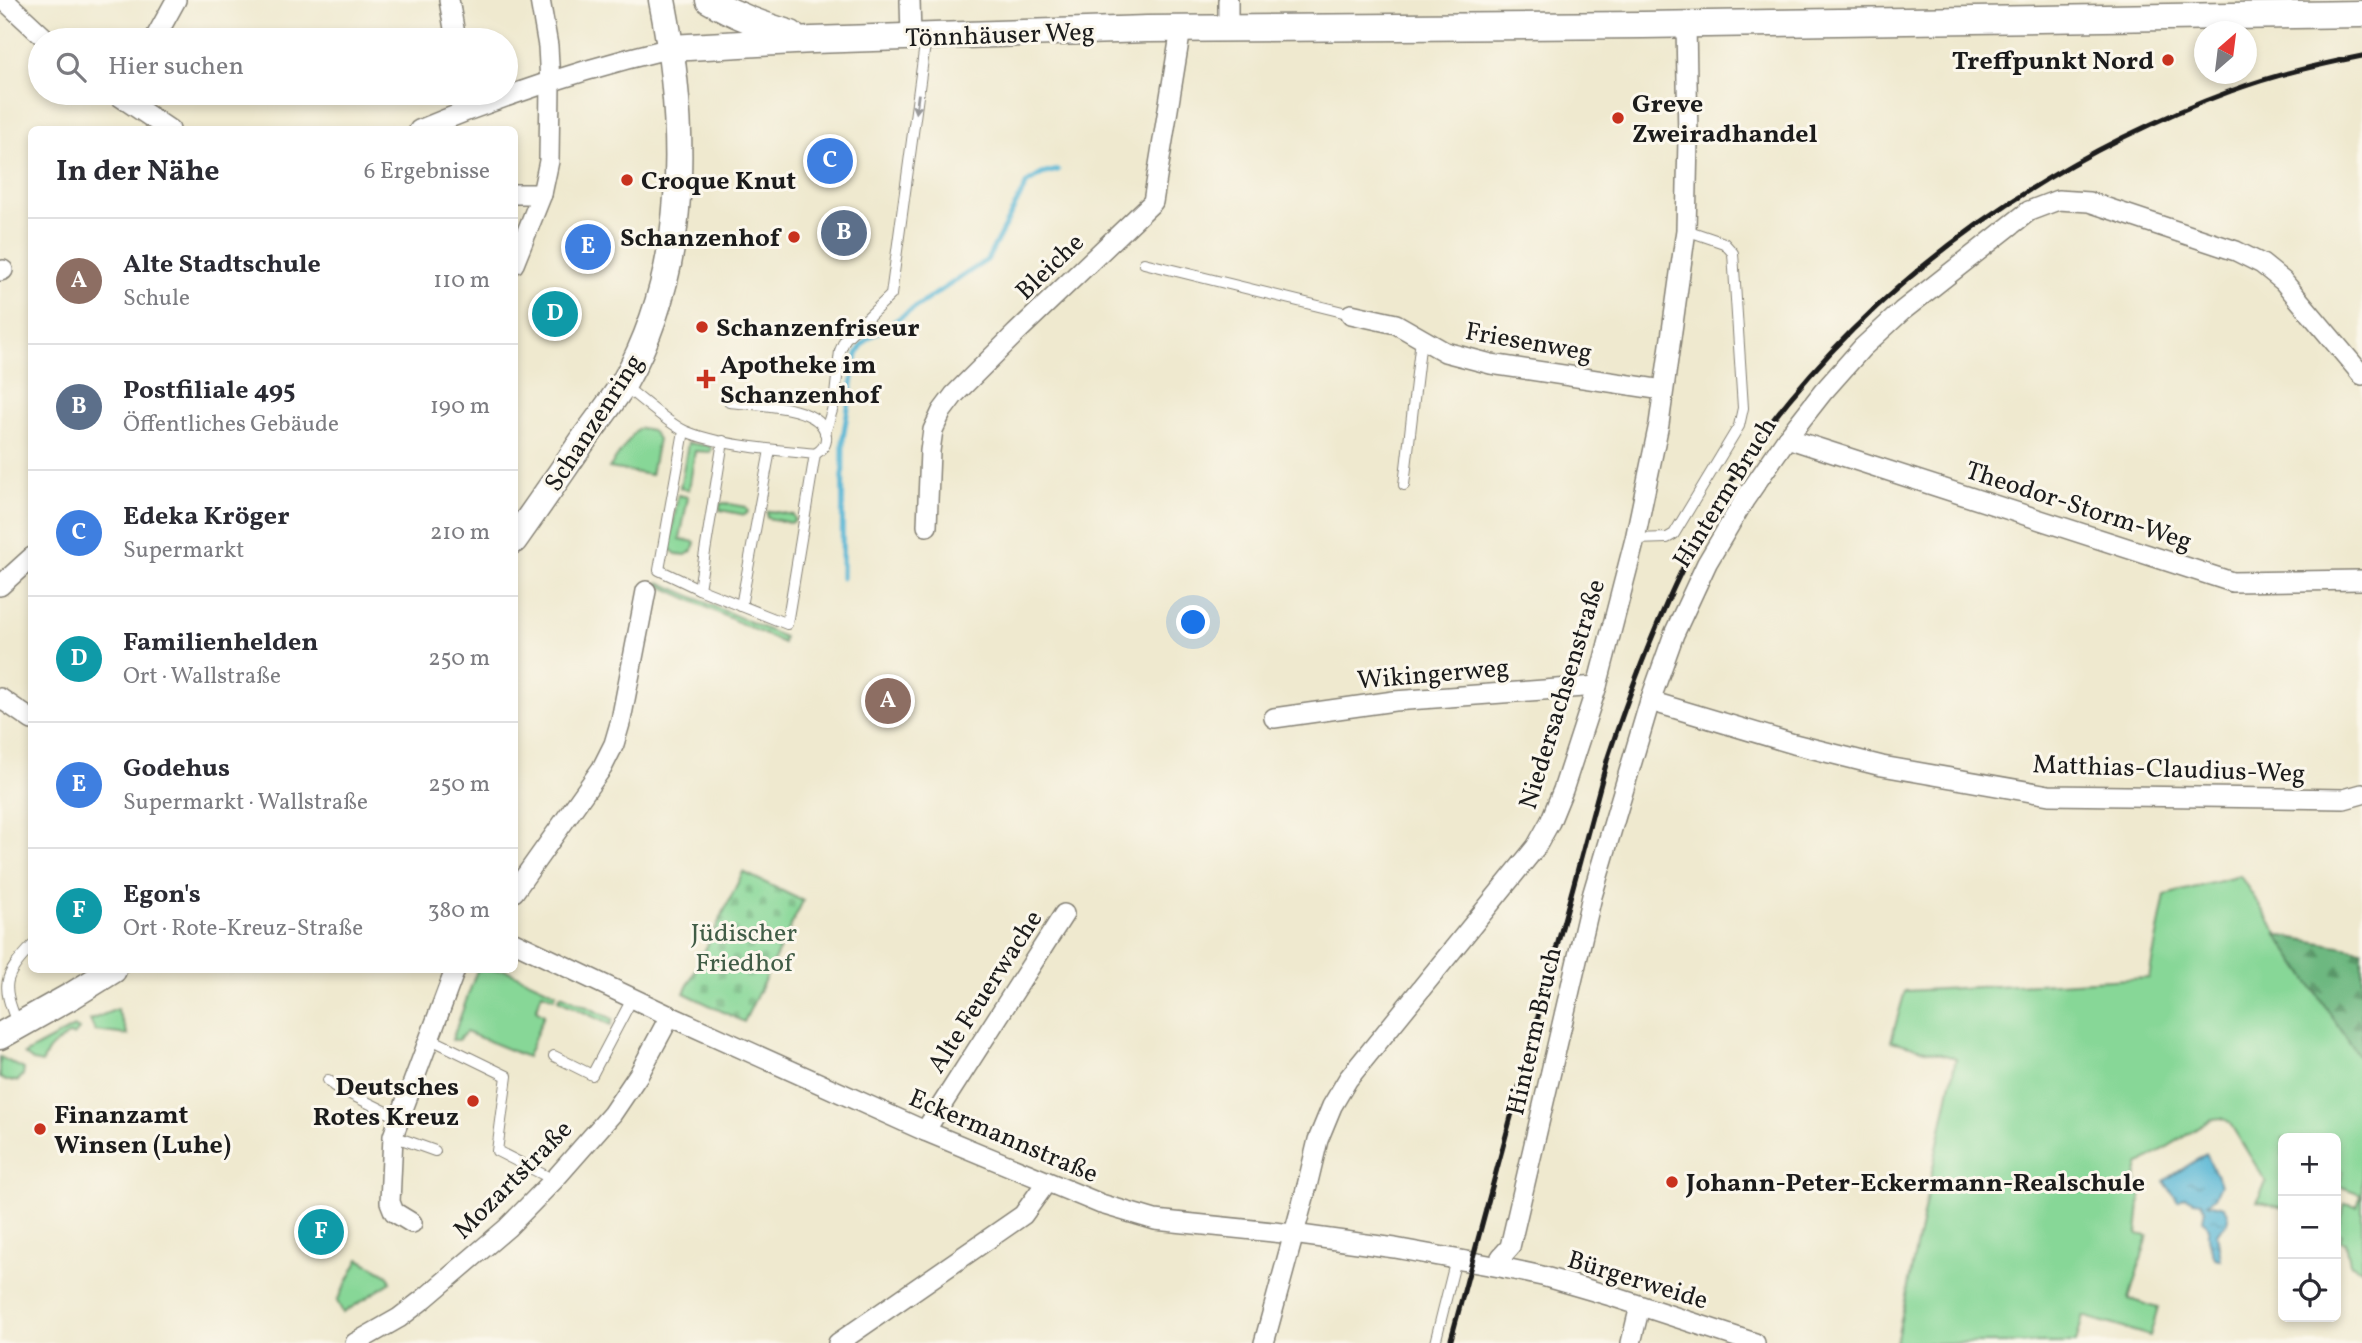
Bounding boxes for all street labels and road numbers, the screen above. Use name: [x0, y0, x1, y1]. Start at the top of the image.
street label: Tönnhäuser Weg: [905, 15, 1096, 57]
street label: Bleiche: [1008, 226, 1093, 309]
street label: Friesenweg: [1462, 314, 1595, 372]
street label: Schanzenring: [537, 347, 653, 499]
street label: Hinterm Bruch: [1665, 411, 1786, 575]
street label: Theodor-Storm-Weg: [1960, 453, 2196, 561]
street label: Niedersachsenstraße: [1511, 575, 1615, 814]
street label: Wikingerweg: [1356, 650, 1511, 700]
street label: Matthias-Claudius-Weg: [2032, 747, 2306, 793]
street label: Alte Feuerwache: [919, 904, 1052, 1081]
street label: Hinterm Bruch: [1498, 944, 1572, 1119]
street label: Eckermannstraße: [903, 1081, 1103, 1193]
street label: Mozartstraße: [446, 1113, 581, 1248]
street label: Bürgerweide: [1563, 1242, 1712, 1319]

